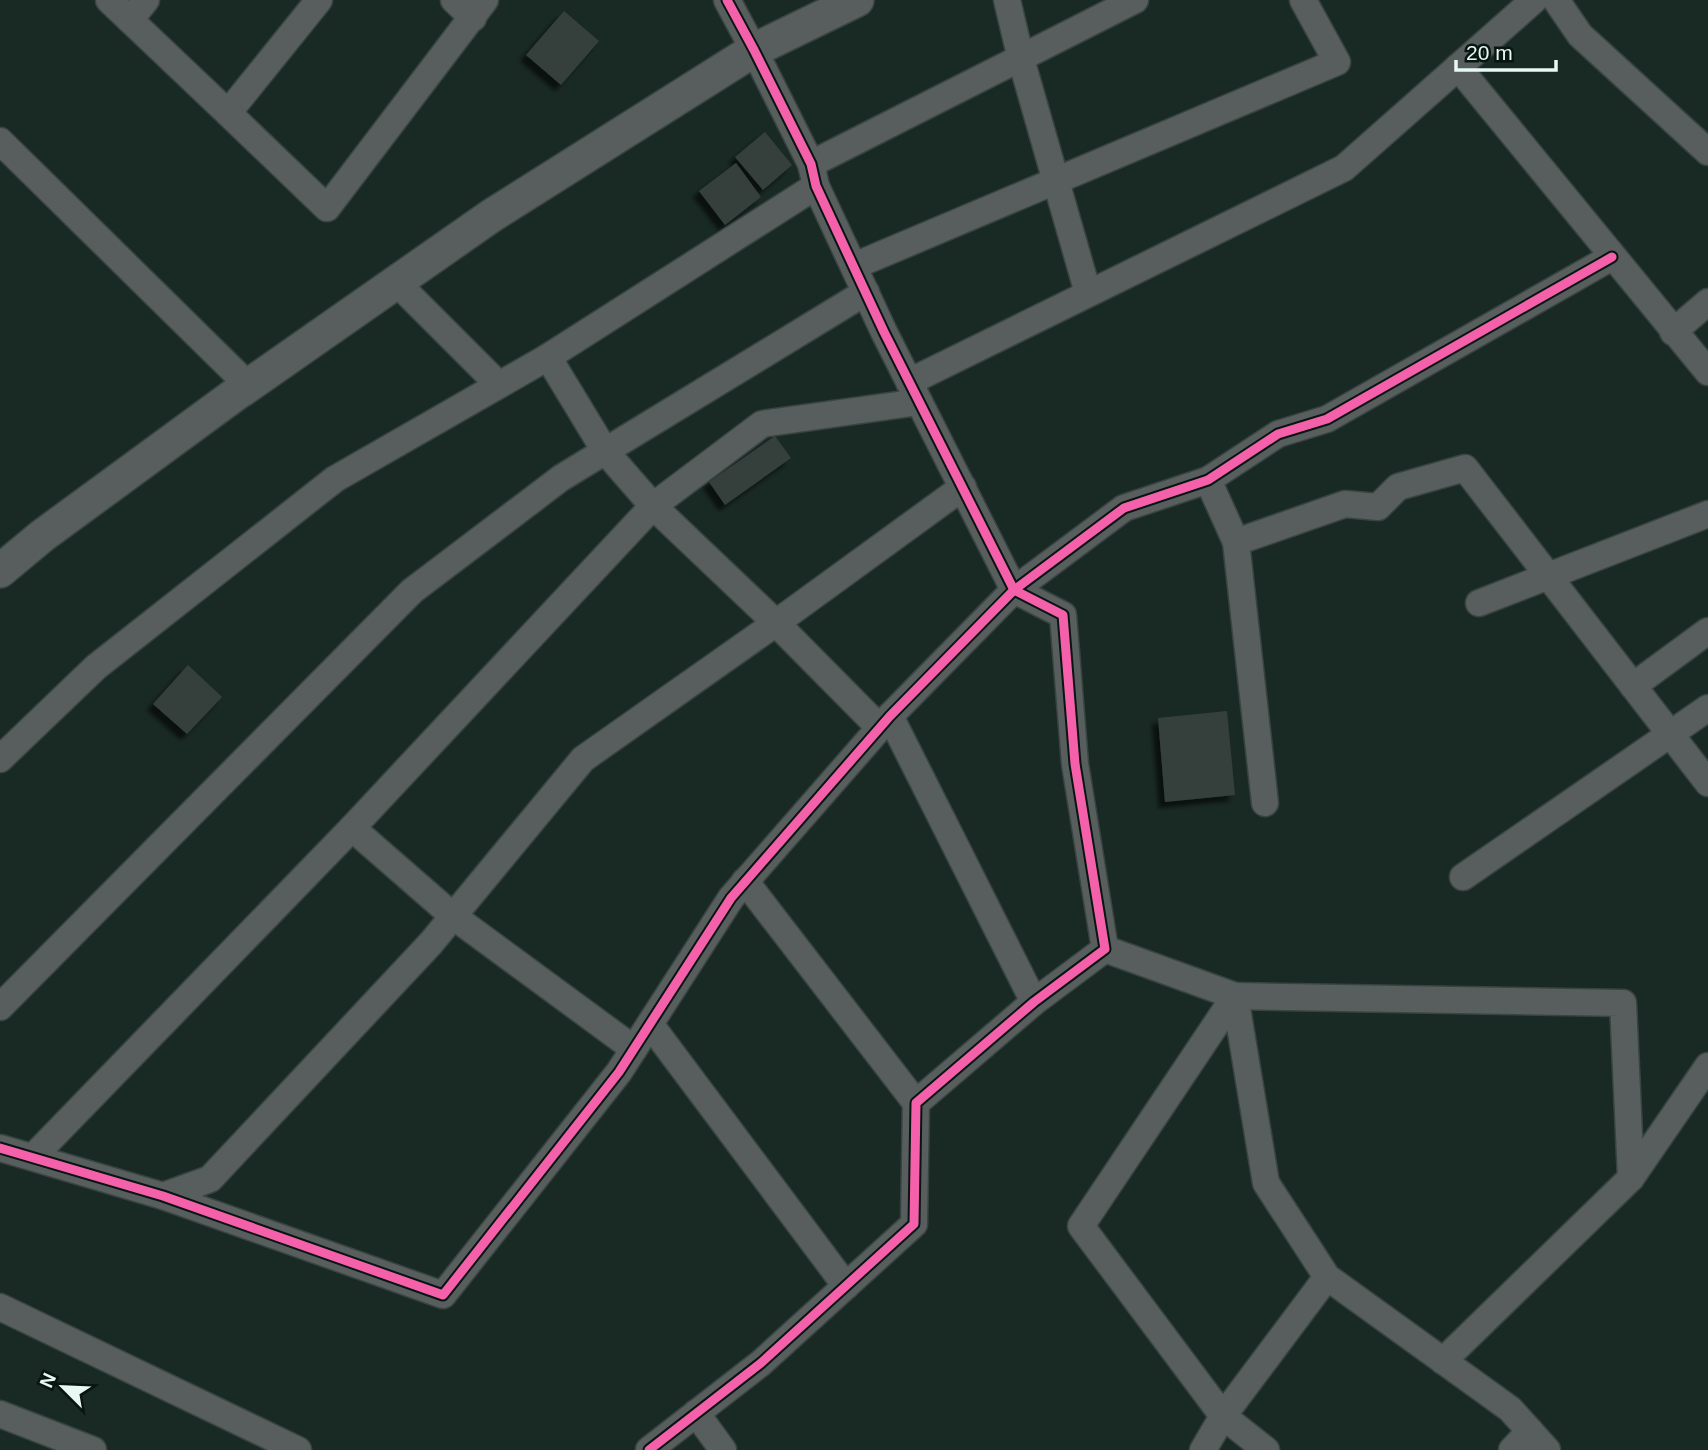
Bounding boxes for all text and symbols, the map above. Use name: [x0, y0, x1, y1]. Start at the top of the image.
scale bar: [1456, 28, 1556, 72]
text: 20 m: [1466, 41, 1513, 64]
north arrow: [28, 1352, 98, 1422]
text: N: [36, 1370, 60, 1391]

